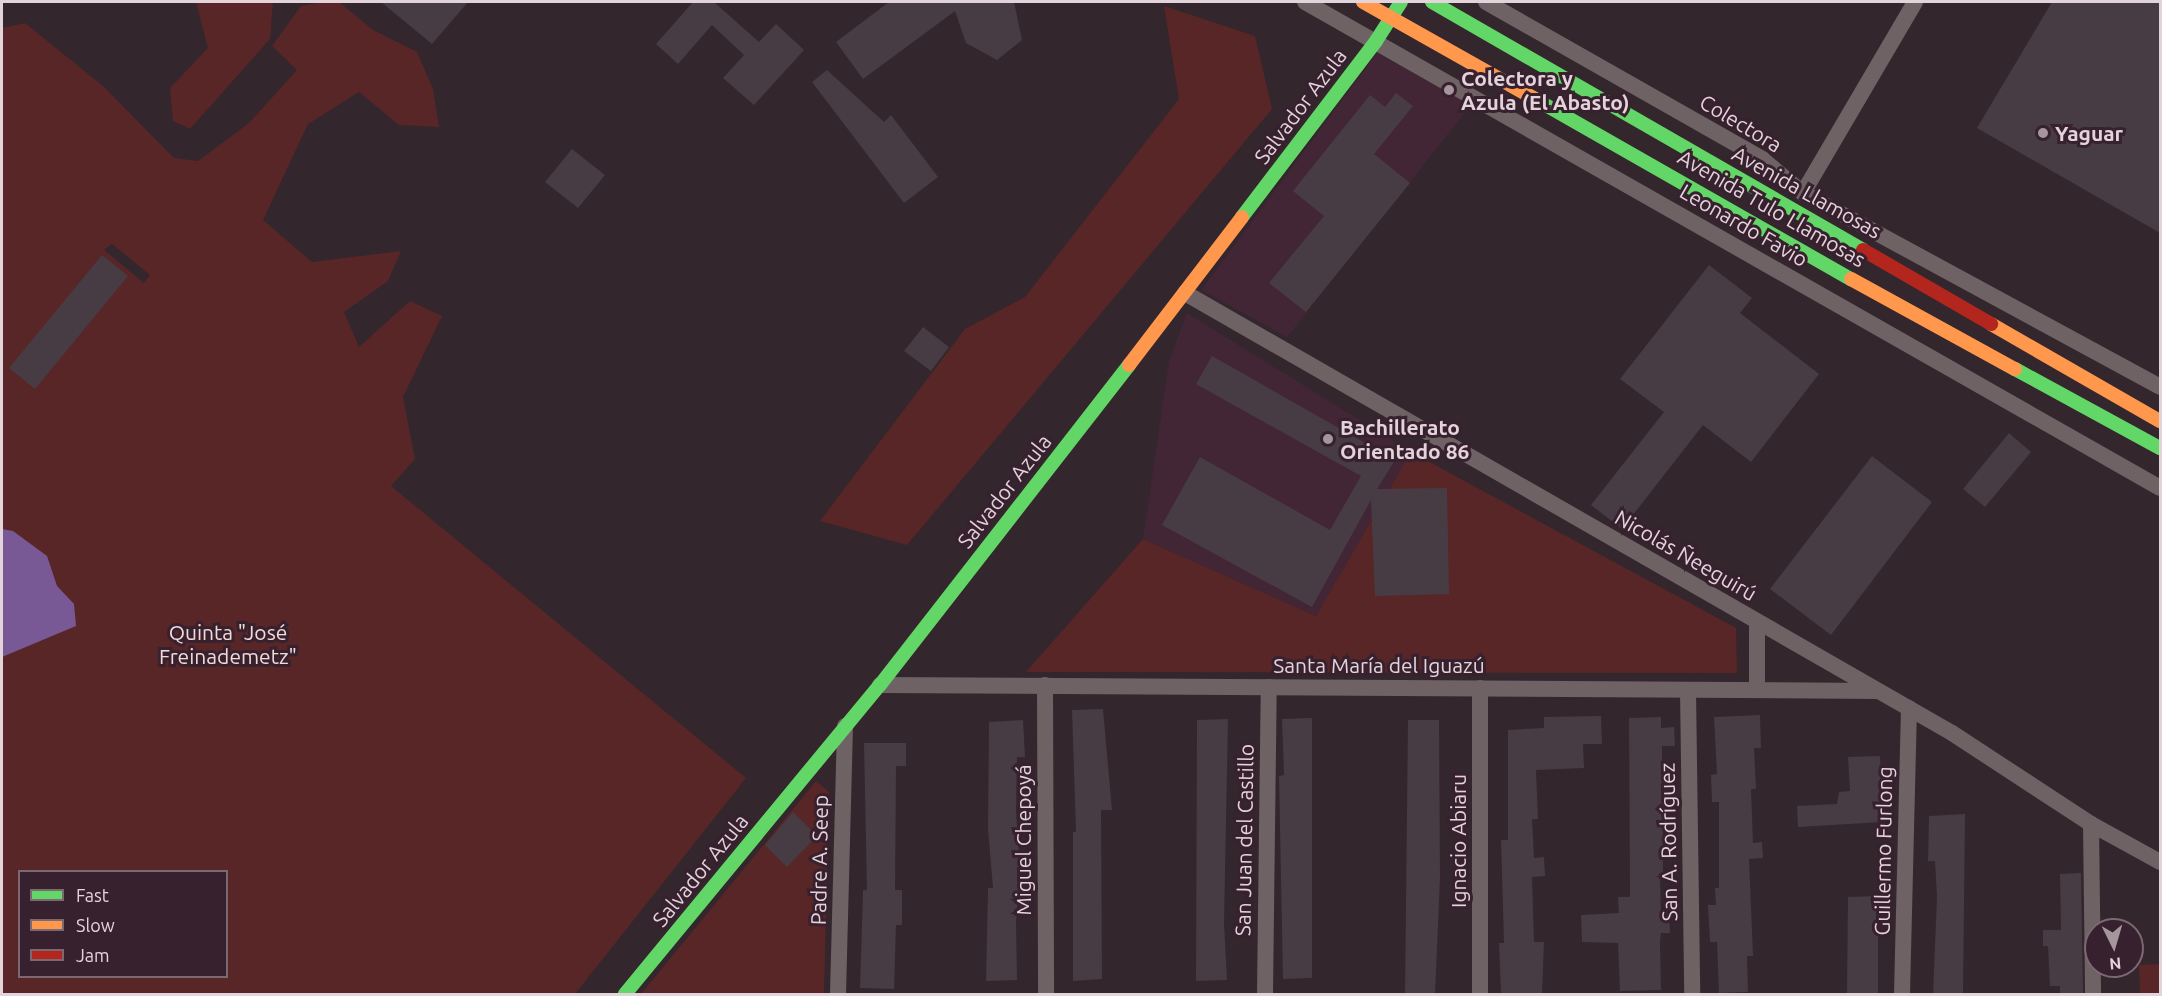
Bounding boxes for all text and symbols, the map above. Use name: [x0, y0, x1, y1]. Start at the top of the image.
street label: Salvador Azula: [1249, 43, 1351, 169]
place label: Colectora y Azula (El Abasto): [1461, 65, 1630, 115]
marker: Colectora y Azula (El Abasto): [1442, 83, 1456, 97]
street label: Colectora: [1695, 89, 1787, 157]
place label: Yaguar: [2055, 120, 2123, 146]
marker: Yaguar: [2036, 126, 2050, 140]
street label: Avenida Llamosas: [1728, 141, 1886, 243]
street label: Avenida Tulo Llamosas: [1674, 144, 1870, 272]
street label: Leonardo Favio: [1676, 178, 1812, 272]
place label: Bachillerato Orientado 86: [1340, 414, 1469, 464]
street label: Salvador Azula: [952, 429, 1056, 553]
marker: Bachillerato Orientado 86: [1321, 432, 1335, 446]
street label: Nicolás Ñeeguirú: [1611, 504, 1761, 606]
park label: Quinta "José Freinademetz": [159, 619, 297, 669]
street label: Santa María del Iguazú: [1273, 652, 1485, 678]
street label: San Juan del Castillo: [1230, 744, 1258, 936]
street label: San A. Rodríguez: [1654, 762, 1682, 922]
street label: Miguel Chepoyá: [1010, 764, 1036, 916]
street label: Guillermo Furlong: [1869, 766, 1897, 936]
street label: Ignacio Abiaru: [1445, 774, 1471, 908]
street label: Padre A. Seep: [805, 795, 833, 925]
street label: Salvador Azula: [647, 809, 753, 931]
legend: [18, 870, 228, 978]
text: Fast: [76, 885, 109, 905]
text: Slow: [76, 915, 115, 935]
north arrow: [2084, 918, 2144, 978]
text: Jam: [76, 945, 110, 965]
text: N: [2109, 954, 2122, 973]

